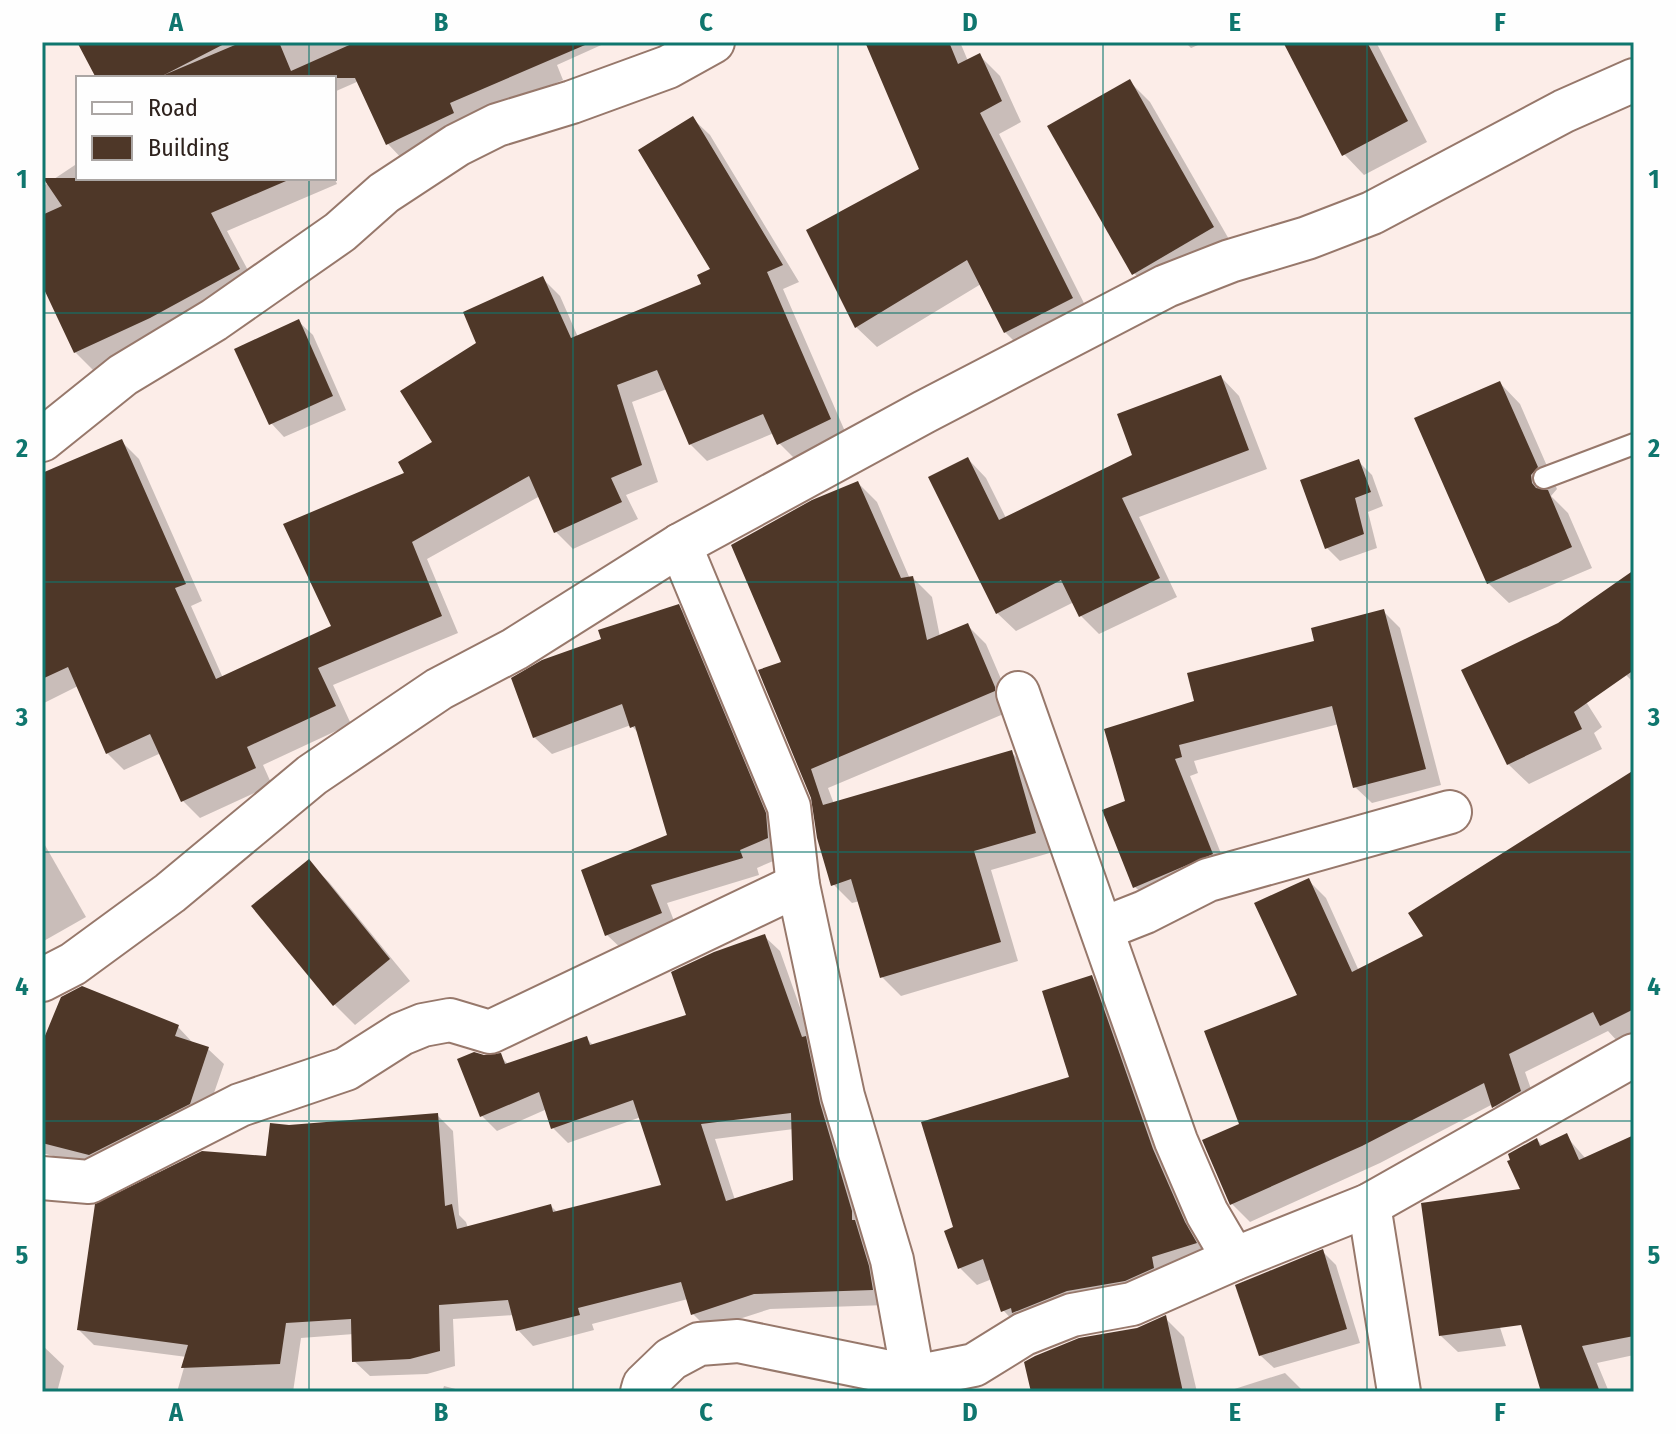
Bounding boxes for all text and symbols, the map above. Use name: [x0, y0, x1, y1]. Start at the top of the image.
text: A: [168, 7, 184, 38]
text: B: [434, 7, 449, 38]
text: C: [699, 7, 713, 38]
text: D: [962, 7, 978, 38]
text: E: [1229, 7, 1241, 38]
text: F: [1494, 7, 1506, 38]
legend: [76, 76, 336, 180]
text: Road: [148, 94, 198, 122]
text: Building: [148, 134, 230, 162]
text: 1: [17, 164, 28, 195]
text: 1: [1649, 164, 1660, 195]
text: 2: [15, 433, 28, 464]
text: 2: [1647, 433, 1660, 464]
text: 3: [15, 702, 28, 733]
text: 3: [1647, 702, 1660, 733]
text: 4: [15, 971, 29, 1002]
text: 4: [1647, 971, 1661, 1002]
text: 5: [16, 1240, 29, 1271]
text: 5: [1648, 1240, 1661, 1271]
text: A: [168, 1397, 184, 1428]
text: B: [434, 1397, 449, 1428]
text: C: [699, 1397, 713, 1428]
text: D: [962, 1397, 978, 1428]
text: E: [1229, 1397, 1241, 1428]
text: F: [1494, 1397, 1506, 1428]

